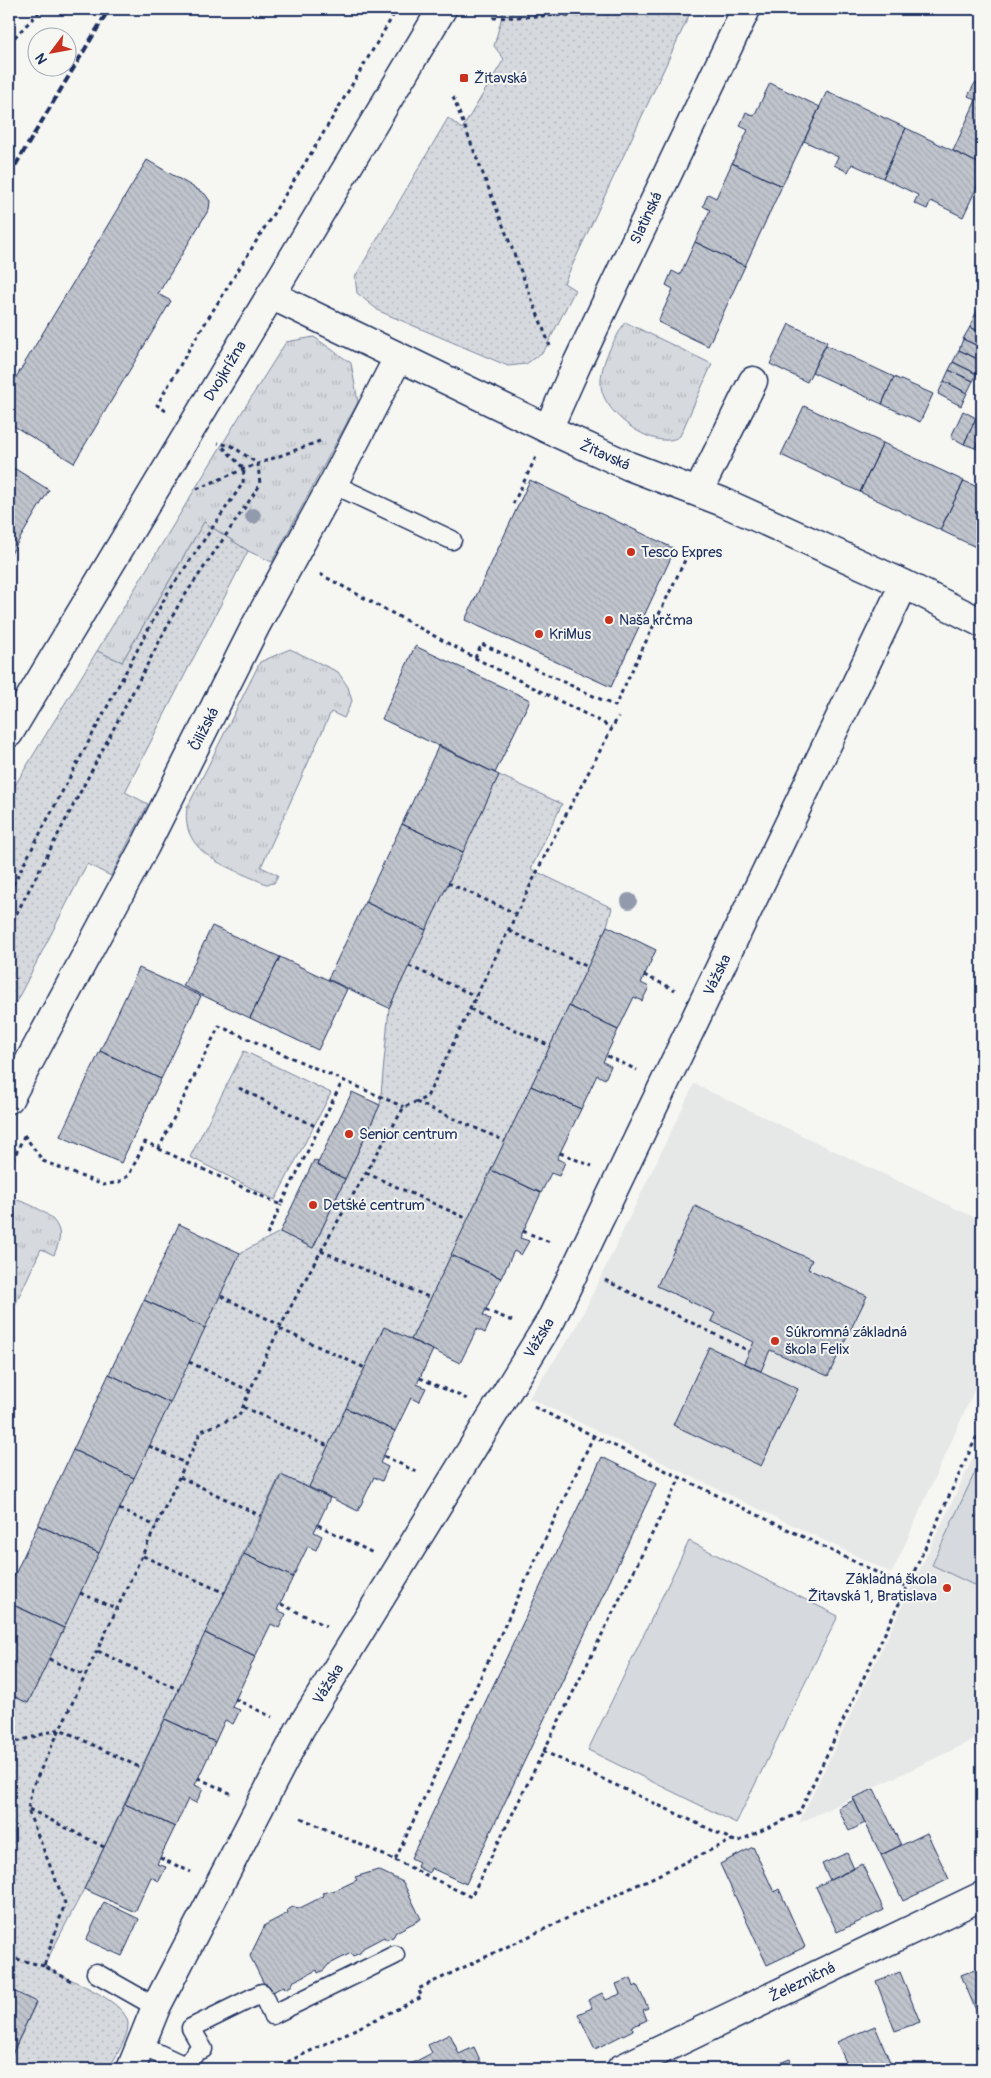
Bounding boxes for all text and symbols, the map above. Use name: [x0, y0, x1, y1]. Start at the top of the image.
north arrow: [28, 28, 78, 78]
text: N: [32, 50, 51, 67]
place label: Žitavská: [474, 69, 527, 88]
marker: Žitavská: [458, 72, 470, 84]
street label: Slatinská: [626, 189, 667, 247]
street label: Dvojkrížna: [200, 338, 251, 405]
street label: Žitavská: [577, 436, 633, 475]
place label: Tesco Expres: [641, 543, 723, 562]
marker: Tesco Expres: [625, 546, 637, 558]
place label: Naša krčma: [619, 611, 693, 630]
marker: Naša krčma: [603, 614, 615, 626]
place label: KriMus: [549, 625, 591, 644]
marker: KriMus: [533, 628, 545, 640]
street label: Čiližská: [186, 704, 223, 754]
street label: Vážska: [699, 951, 736, 999]
place label: Senior centrum: [359, 1125, 458, 1144]
marker: Senior centrum: [343, 1128, 355, 1140]
place label: Detské centrum: [323, 1196, 425, 1215]
marker: Detské centrum: [307, 1199, 319, 1211]
street label: Vážska: [520, 1315, 559, 1362]
place label: Súkromná základná škola Felix: [785, 1323, 907, 1359]
marker: Súkromná základná škola Felix: [769, 1335, 781, 1347]
place label: Základná škola Žitavská 1, Bratislava: [808, 1570, 937, 1606]
marker: Základná škola Žitavská 1, Bratislava: [941, 1582, 953, 1594]
street label: Vážska: [309, 1661, 348, 1708]
street label: Železničná: [766, 1958, 838, 2007]

